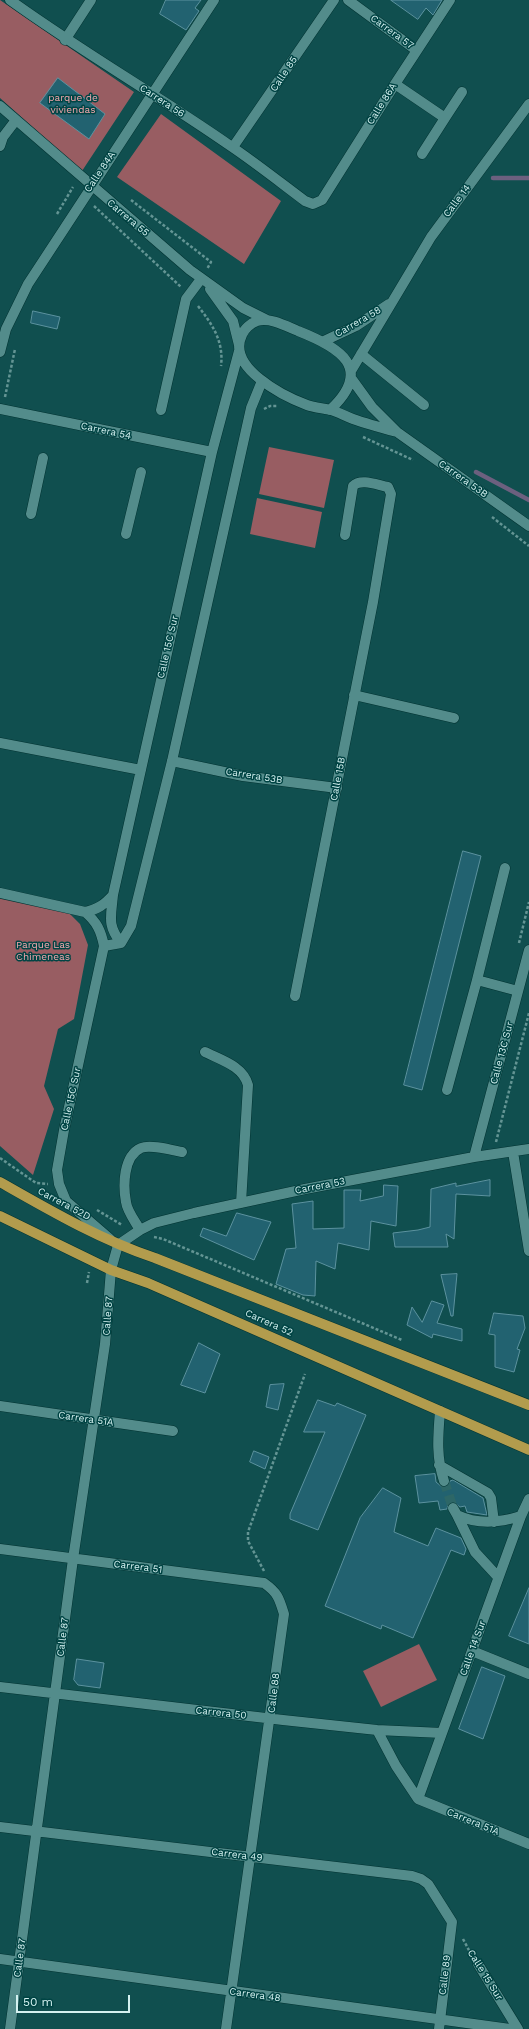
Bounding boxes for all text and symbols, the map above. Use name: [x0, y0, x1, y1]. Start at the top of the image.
street label: Carrera 57: [368, 12, 416, 52]
street label: Calle 85: [268, 54, 300, 94]
street label: Calle 86A: [365, 81, 399, 127]
street label: Carrera 56: [137, 82, 187, 120]
park label: parque de viviendas: [48, 92, 98, 116]
street label: Calle 84A: [82, 149, 118, 195]
street label: Calle 14: [441, 182, 473, 220]
street label: Carrera 55: [105, 197, 151, 239]
street label: Carrera 58: [333, 304, 383, 340]
street label: Carrera 54: [80, 420, 132, 442]
street label: Carrera 53B: [436, 458, 490, 500]
street label: Calle 15C Sur: [155, 614, 181, 680]
street label: Calle 15B: [328, 756, 348, 802]
street label: Carrera 53B: [225, 766, 283, 786]
park label: Parque Las Chimeneas: [16, 939, 70, 962]
street label: Calle 13C Sur: [488, 1020, 516, 1086]
street label: Calle 15C Sur: [58, 1066, 84, 1132]
street label: Carrera 53: [294, 1175, 346, 1197]
street label: Carrera 52D: [36, 1185, 92, 1223]
street label: Calle 87: [101, 1296, 115, 1336]
street label: Carrera 52: [243, 1307, 295, 1339]
street label: Carrera 51A: [58, 1409, 114, 1429]
street label: Carrera 51: [113, 1558, 163, 1576]
street label: Calle 87: [55, 1617, 71, 1657]
street label: Calle 14 Sur: [457, 1619, 489, 1677]
street label: Calle 88: [266, 1672, 282, 1714]
street label: Carrera 50: [195, 1704, 247, 1722]
street label: Carrera 51A: [445, 1806, 501, 1838]
street label: Carrera 49: [211, 1846, 263, 1864]
street label: Calle 87: [11, 1938, 29, 1978]
street label: Calle 15 Sur: [465, 1947, 505, 2003]
street label: Calle 89: [437, 1954, 453, 1996]
street label: Carrera 48: [229, 1985, 281, 2005]
scale bar: [18, 1987, 132, 2013]
text: 50 m: [23, 1995, 53, 2009]

